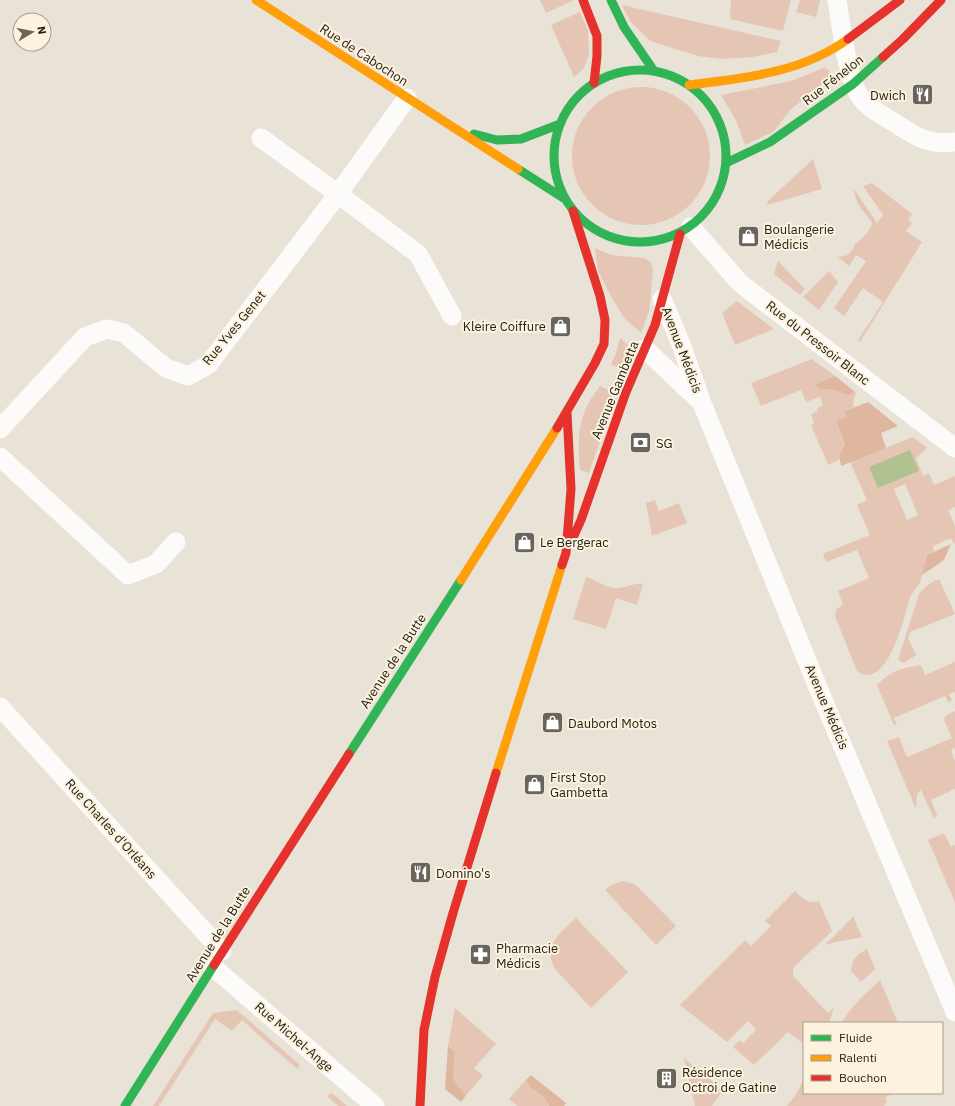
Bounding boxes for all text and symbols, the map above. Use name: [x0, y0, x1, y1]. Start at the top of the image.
north arrow: [12, 12, 52, 52]
street label: Rue de Cabochon: [317, 20, 411, 90]
text: N: [34, 25, 49, 35]
street label: Rue Fénelon: [799, 51, 867, 109]
restaurant icon: Dwich: [909, 82, 935, 108]
place label: Dwich: [870, 87, 906, 104]
place label: Boulangerie Médicis: [764, 221, 834, 253]
shop icon: Boulangerie Médicis: [736, 223, 762, 249]
street label: Rue Yves Genet: [199, 287, 269, 369]
street label: Rue du Pressoir Blanc: [763, 297, 874, 389]
street label: Avenue Médicis: [658, 304, 706, 396]
shop icon: Kleire Coiffure: [548, 313, 574, 339]
place label: Kleire Coiffure: [463, 318, 546, 335]
street label: Avenue Gambetta: [588, 338, 642, 442]
bank icon: SG: [627, 430, 653, 456]
place label: SG: [656, 435, 673, 452]
shop icon: Le Bergerac: [512, 529, 538, 555]
place label: Le Bergerac: [540, 534, 609, 551]
street label: Avenue de la Butte: [356, 610, 430, 712]
street label: Avenue Médicis: [801, 662, 853, 752]
shop icon: Daubord Motos: [540, 710, 566, 736]
place label: Daubord Motos: [568, 715, 657, 732]
place label: First Stop Gambetta: [550, 769, 608, 801]
shop icon: First Stop Gambetta: [522, 771, 548, 797]
street label: Rue Charles d'Orléans: [62, 775, 160, 883]
restaurant icon: Domino's: [408, 860, 434, 886]
place label: Domino's: [436, 865, 490, 882]
street label: Avenue de la Butte: [182, 883, 254, 985]
place label: Pharmacie Médicis: [496, 940, 558, 972]
pharmacy icon: Pharmacie Médicis: [468, 942, 494, 968]
street label: Rue Michel-Ange: [251, 998, 337, 1076]
legend: [803, 1022, 943, 1094]
text: Fluide: [839, 1030, 873, 1045]
text: Ralenti: [839, 1050, 877, 1065]
place label: Résidence Octroi de Gatine: [682, 1064, 777, 1096]
building icon: Résidence Octroi de Gatine: [654, 1066, 680, 1092]
text: Bouchon: [839, 1070, 887, 1085]

